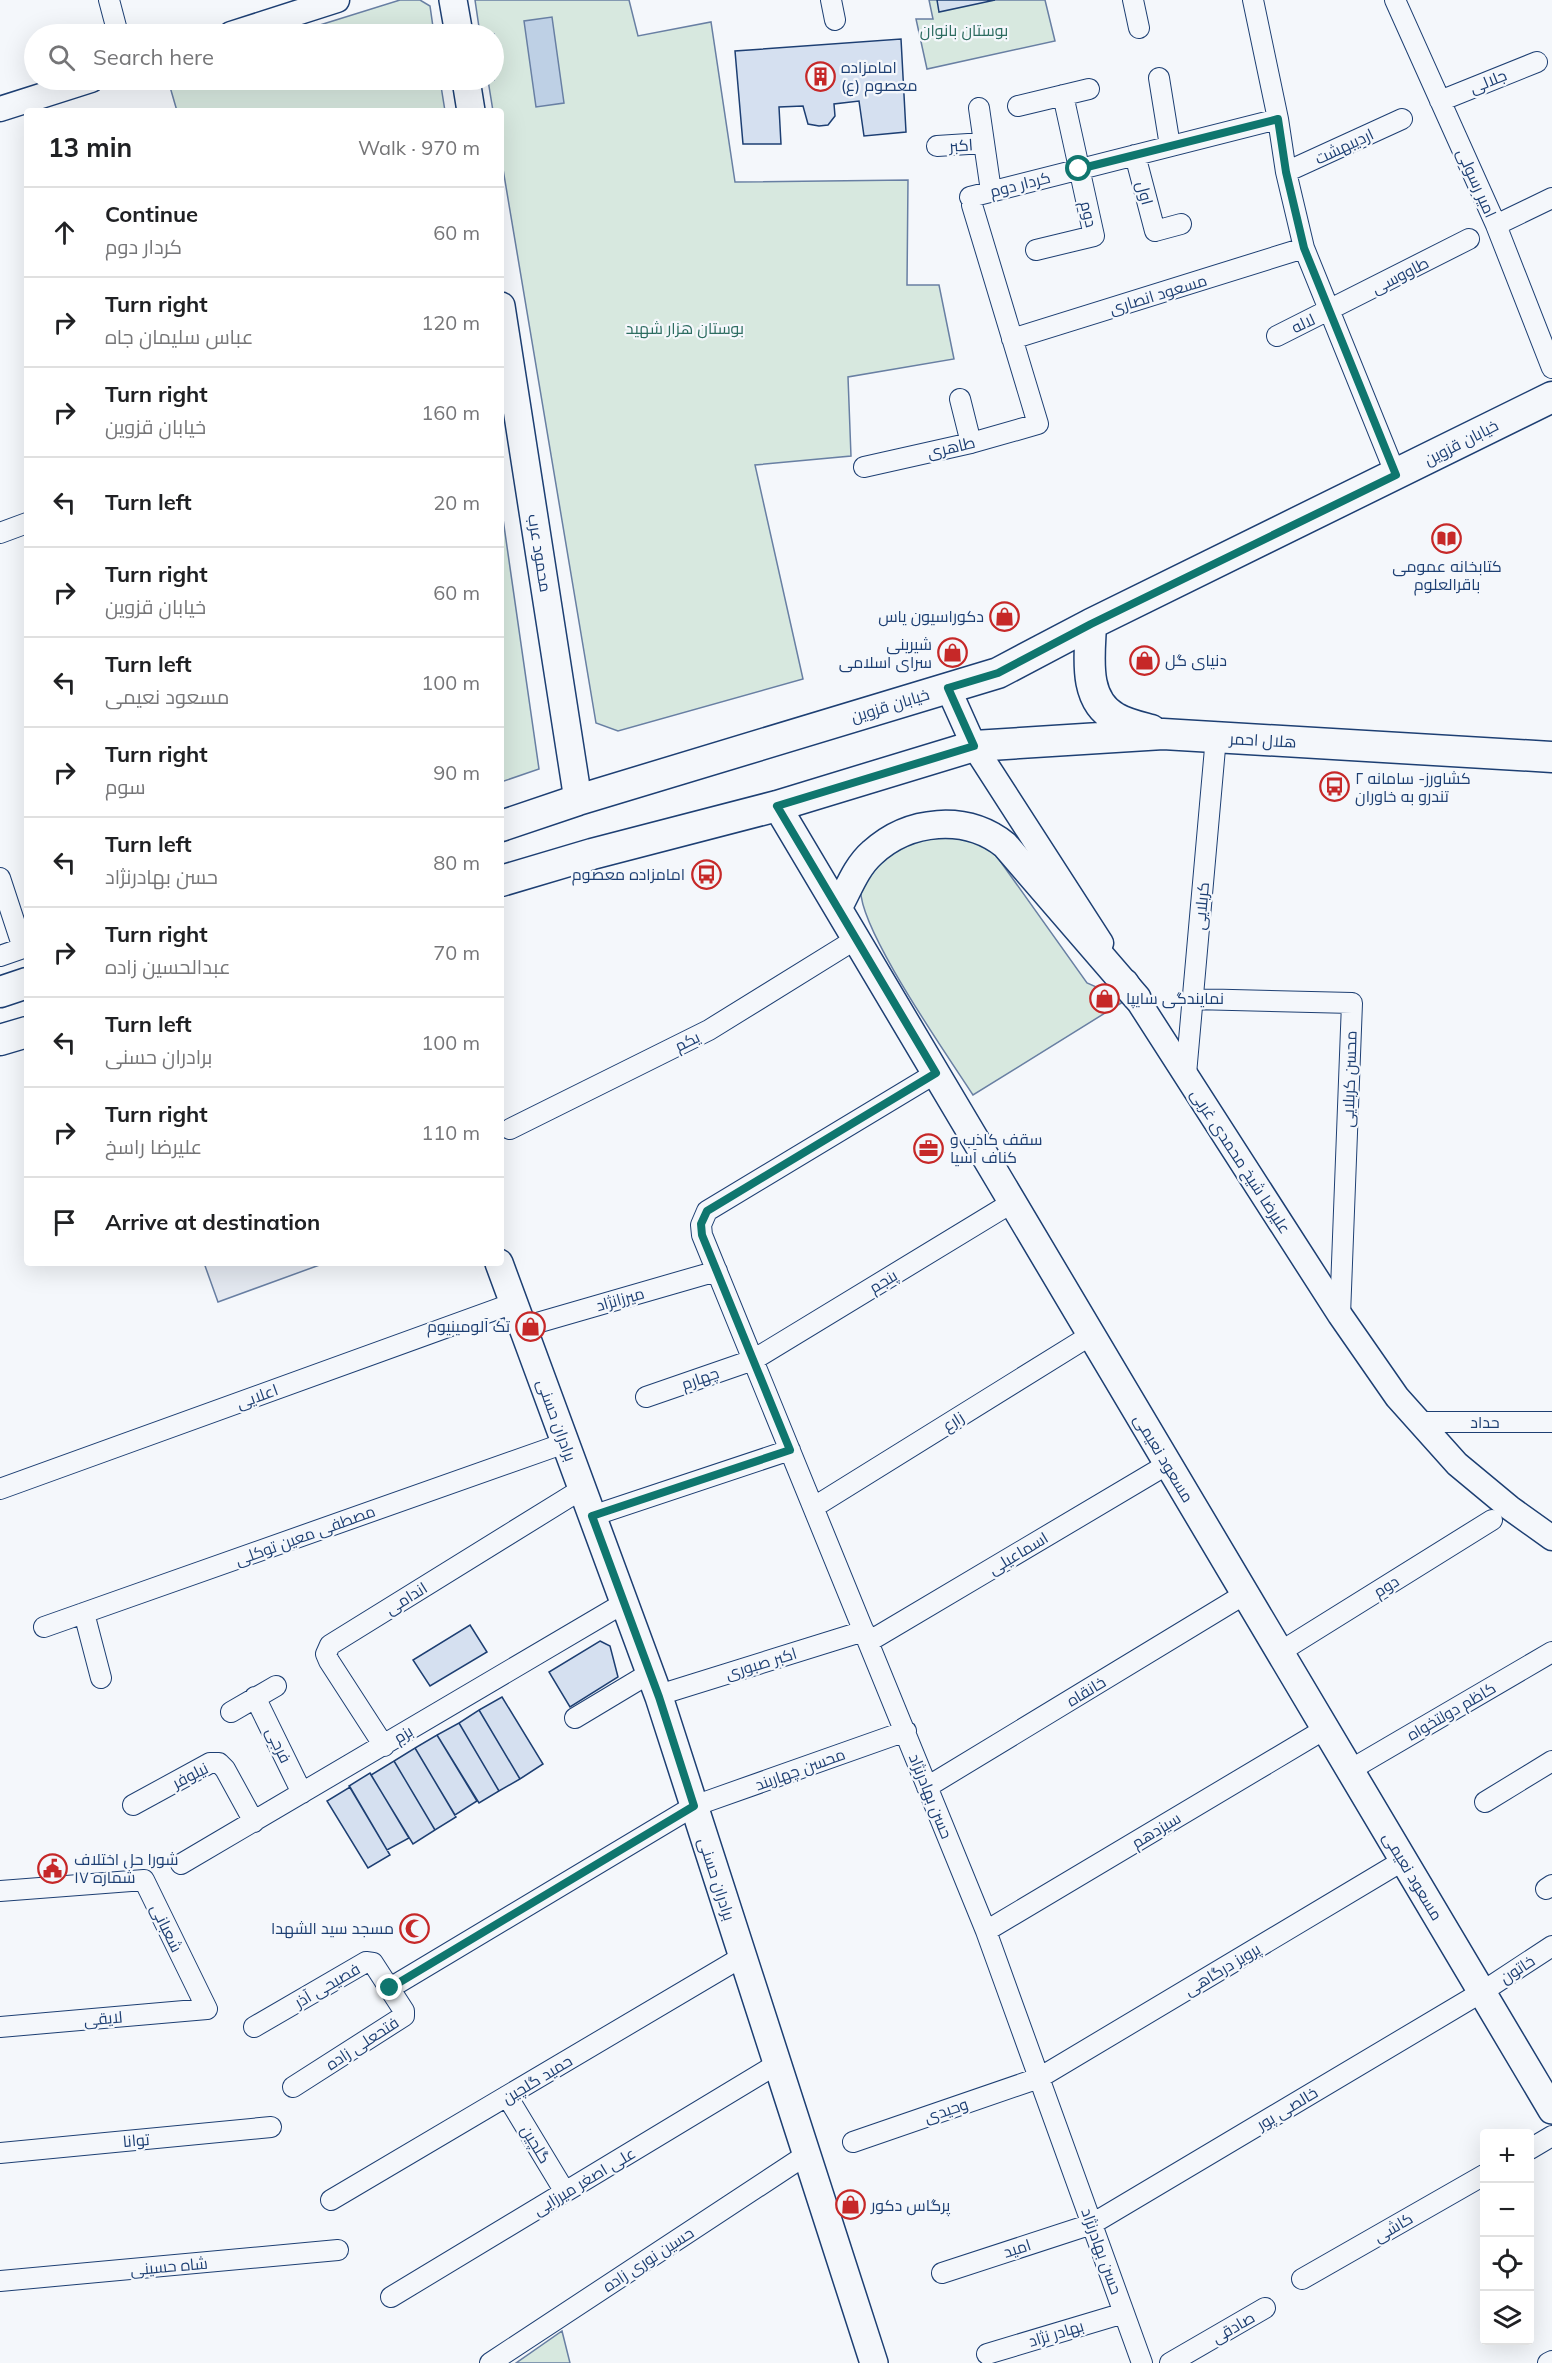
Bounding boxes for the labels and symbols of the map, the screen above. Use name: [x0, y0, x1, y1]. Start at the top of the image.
park label: بوستان بانوان: [920, 20, 1008, 41]
place label: امامزاده معصوم (ع): [841, 57, 918, 97]
building icon: امامزاده معصوم (ع): [804, 60, 836, 92]
street label: جلالی: [1467, 65, 1510, 98]
street label: اردیبهشت: [1311, 124, 1377, 169]
street label: اکبر: [947, 134, 974, 156]
street label: امیر رسولی: [1452, 145, 1501, 221]
route start: [1065, 155, 1091, 181]
street label: کردار دوم: [988, 167, 1053, 203]
street label: اول: [1131, 179, 1158, 207]
street label: دوم: [1074, 199, 1102, 230]
street label: طاووسی: [1368, 252, 1432, 299]
street label: مسعود انصاری: [1107, 270, 1209, 319]
street label: لاله: [1288, 309, 1318, 337]
park label: بوستان هزار شهید: [626, 318, 744, 339]
street label: خیابان قزوین: [1420, 415, 1502, 470]
street label: طاهری: [925, 432, 977, 463]
street label: محمود عرب: [524, 513, 556, 593]
library icon: کتابخانه عمومی باقرالعلوم: [1431, 522, 1463, 554]
place label: کتابخانه عمومی باقرالعلوم: [1392, 556, 1502, 596]
shop icon: دکوراسیون یاس: [989, 600, 1021, 632]
place label: دکوراسیون یاس: [878, 606, 984, 627]
place label: شیرینی سرای اسلامی: [839, 634, 932, 673]
shop icon: شیرینی سرای اسلامی: [937, 637, 969, 669]
shop icon: دنیای گل: [1128, 644, 1160, 676]
place label: دنیای گل: [1165, 650, 1227, 671]
street label: خیابان قزوین: [848, 684, 932, 727]
street label: هلال احمر: [1228, 728, 1297, 753]
place label: کشاورز- سامانه ۲ تندرو به خاوران: [1355, 768, 1471, 807]
bus stop icon: کشاورز- سامانه ۲ تندرو به خاوران: [1318, 771, 1350, 803]
bus stop icon: امامزاده معصوم: [690, 858, 722, 890]
place label: امامزاده معصوم: [572, 864, 685, 886]
street label: کربلایی: [1189, 881, 1214, 931]
shop icon: نمایندگی سایپا: [1089, 982, 1121, 1014]
place label: نمایندگی سایپا: [1126, 988, 1224, 1009]
street label: یکم: [671, 1026, 704, 1057]
street label: محسن کربلایی: [1337, 1030, 1362, 1128]
street label: علیرضا شیخ محمدی غربی: [1185, 1085, 1295, 1238]
place label: سقف کاذب و کناف آسیا: [950, 1129, 1043, 1167]
office icon: سقف کاذب و کناف آسیا: [913, 1132, 945, 1164]
street label: پنجم: [865, 1265, 902, 1299]
street label: ميرزانژاد: [593, 1283, 647, 1315]
shop icon: تک آلومینیوم: [515, 1310, 547, 1342]
place label: تک آلومینیوم: [427, 1316, 511, 1338]
street label: چهارم: [679, 1362, 722, 1396]
street label: برادران حسنی: [532, 1376, 581, 1464]
street label: اعلایی: [233, 1379, 281, 1414]
street label: زارع: [939, 1407, 969, 1437]
street label: مسعود نعیمی: [1129, 1410, 1198, 1506]
street label: حداد: [1470, 1412, 1500, 1432]
street label: مصطفی معین توکلی: [232, 1500, 378, 1571]
street label: اسماعیلی: [984, 1527, 1052, 1580]
street label: دوم: [1369, 1571, 1404, 1603]
street label: اندامی: [381, 1577, 431, 1619]
street label: اکبر صبوری: [723, 1643, 799, 1684]
street label: خانقاه: [1063, 1672, 1109, 1710]
street label: کاظم دولتخواه: [1403, 1677, 1500, 1746]
street label: بزم: [390, 1721, 417, 1749]
street label: فرجی: [261, 1724, 296, 1767]
street label: محسن چهاربند: [752, 1743, 849, 1796]
street label: حسن بهادرنژاد: [904, 1750, 957, 1842]
street label: نیلوفر: [168, 1758, 211, 1793]
street label: سیزدهم: [1128, 1808, 1185, 1854]
street label: مسعود نعیمی: [1378, 1828, 1447, 1924]
street label: برادران حسنی: [693, 1835, 740, 1923]
place label: شورا حل اختلاف شماره ۱۷: [74, 1849, 179, 1887]
public building icon: شورا حل اختلاف شماره ۱۷: [37, 1852, 69, 1884]
street label: شعبانی: [146, 1901, 187, 1956]
mosque icon: مسجد سید الشهدا: [399, 1912, 431, 1944]
place label: مسجد سید الشهدا: [271, 1918, 394, 1939]
street label: پرویز درگاهی: [1180, 1938, 1265, 2001]
street label: خاتون: [1496, 1950, 1539, 1989]
street label: فصیحی آذر: [290, 1958, 364, 2013]
route end: [376, 1974, 402, 2000]
street label: لایقی: [83, 2006, 123, 2031]
street label: فتحعلی زاده: [322, 2012, 403, 2075]
street label: حمید گلچین: [498, 2050, 577, 2109]
street label: خالصی پور: [1252, 2082, 1322, 2136]
street label: وحیدی: [921, 2093, 971, 2128]
street label: گلچین: [515, 2121, 555, 2168]
street label: توانا: [122, 2129, 151, 2151]
street label: علی اصغر میرزایی: [529, 2143, 639, 2220]
shop icon: پرگاس دکور: [834, 2189, 866, 2221]
place label: پرگاس دکور: [870, 2195, 951, 2217]
street label: حسن بهادرنژاد: [1076, 2205, 1127, 2297]
street label: کاشی: [1370, 2208, 1417, 2247]
street label: حسین نوری زاده: [599, 2222, 698, 2297]
street label: امید: [1001, 2234, 1033, 2262]
street label: شاه حسینی: [129, 2253, 209, 2280]
street label: صادقی: [1208, 2307, 1259, 2348]
street label: بهادر نژاد: [1026, 2315, 1086, 2352]

